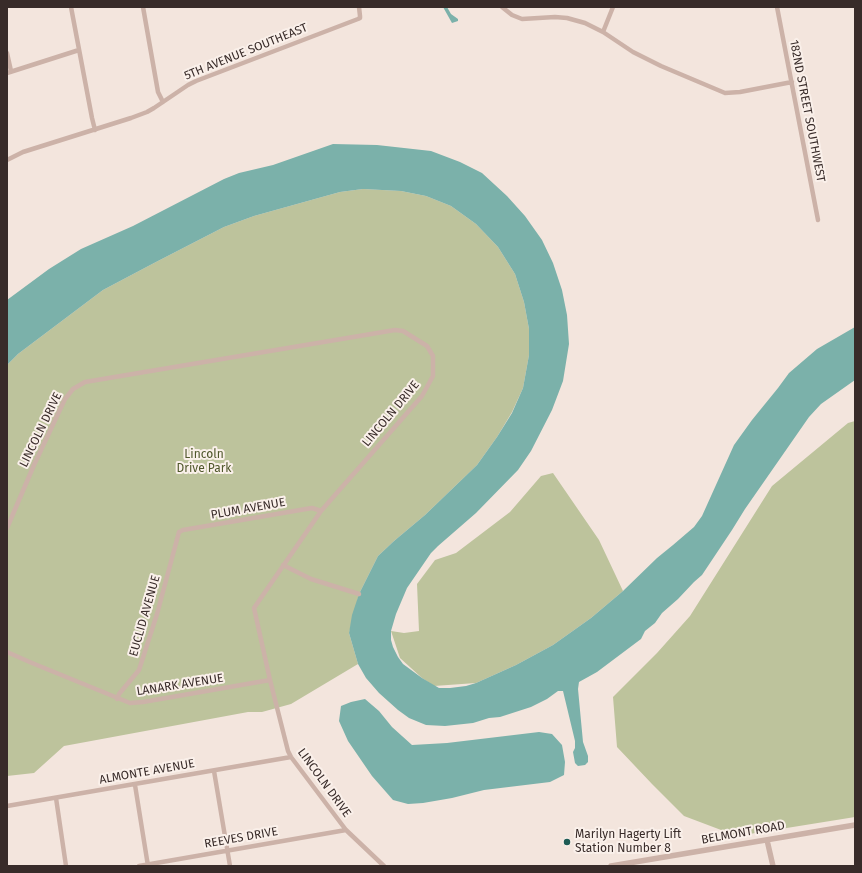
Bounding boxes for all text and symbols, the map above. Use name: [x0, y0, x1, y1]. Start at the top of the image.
street label: 5TH AVENUE SOUTHEAST: [182, 21, 310, 83]
street label: 182ND STREET SOUTHWEST: [786, 39, 828, 183]
street label: LINCOLN DRIVE: [359, 378, 423, 450]
street label: LINCOLN DRIVE: [17, 390, 65, 470]
park label: Lincoln Drive Park: [177, 448, 231, 476]
street label: PLUM AVENUE: [210, 495, 286, 523]
street label: EUCLID AVENUE: [127, 574, 163, 658]
street label: LANARK AVENUE: [136, 671, 224, 699]
street label: LINCOLN DRIVE: [294, 746, 354, 820]
street label: ALMONTE AVENUE: [98, 757, 196, 787]
street label: BELMONT ROAD: [700, 819, 786, 847]
street label: REEVES DRIVE: [203, 824, 279, 852]
place label: Marilyn Hagerty Lift Station Number 8: [575, 828, 681, 856]
marker: Marilyn Hagerty Lift Station Number 8: [562, 837, 572, 847]

